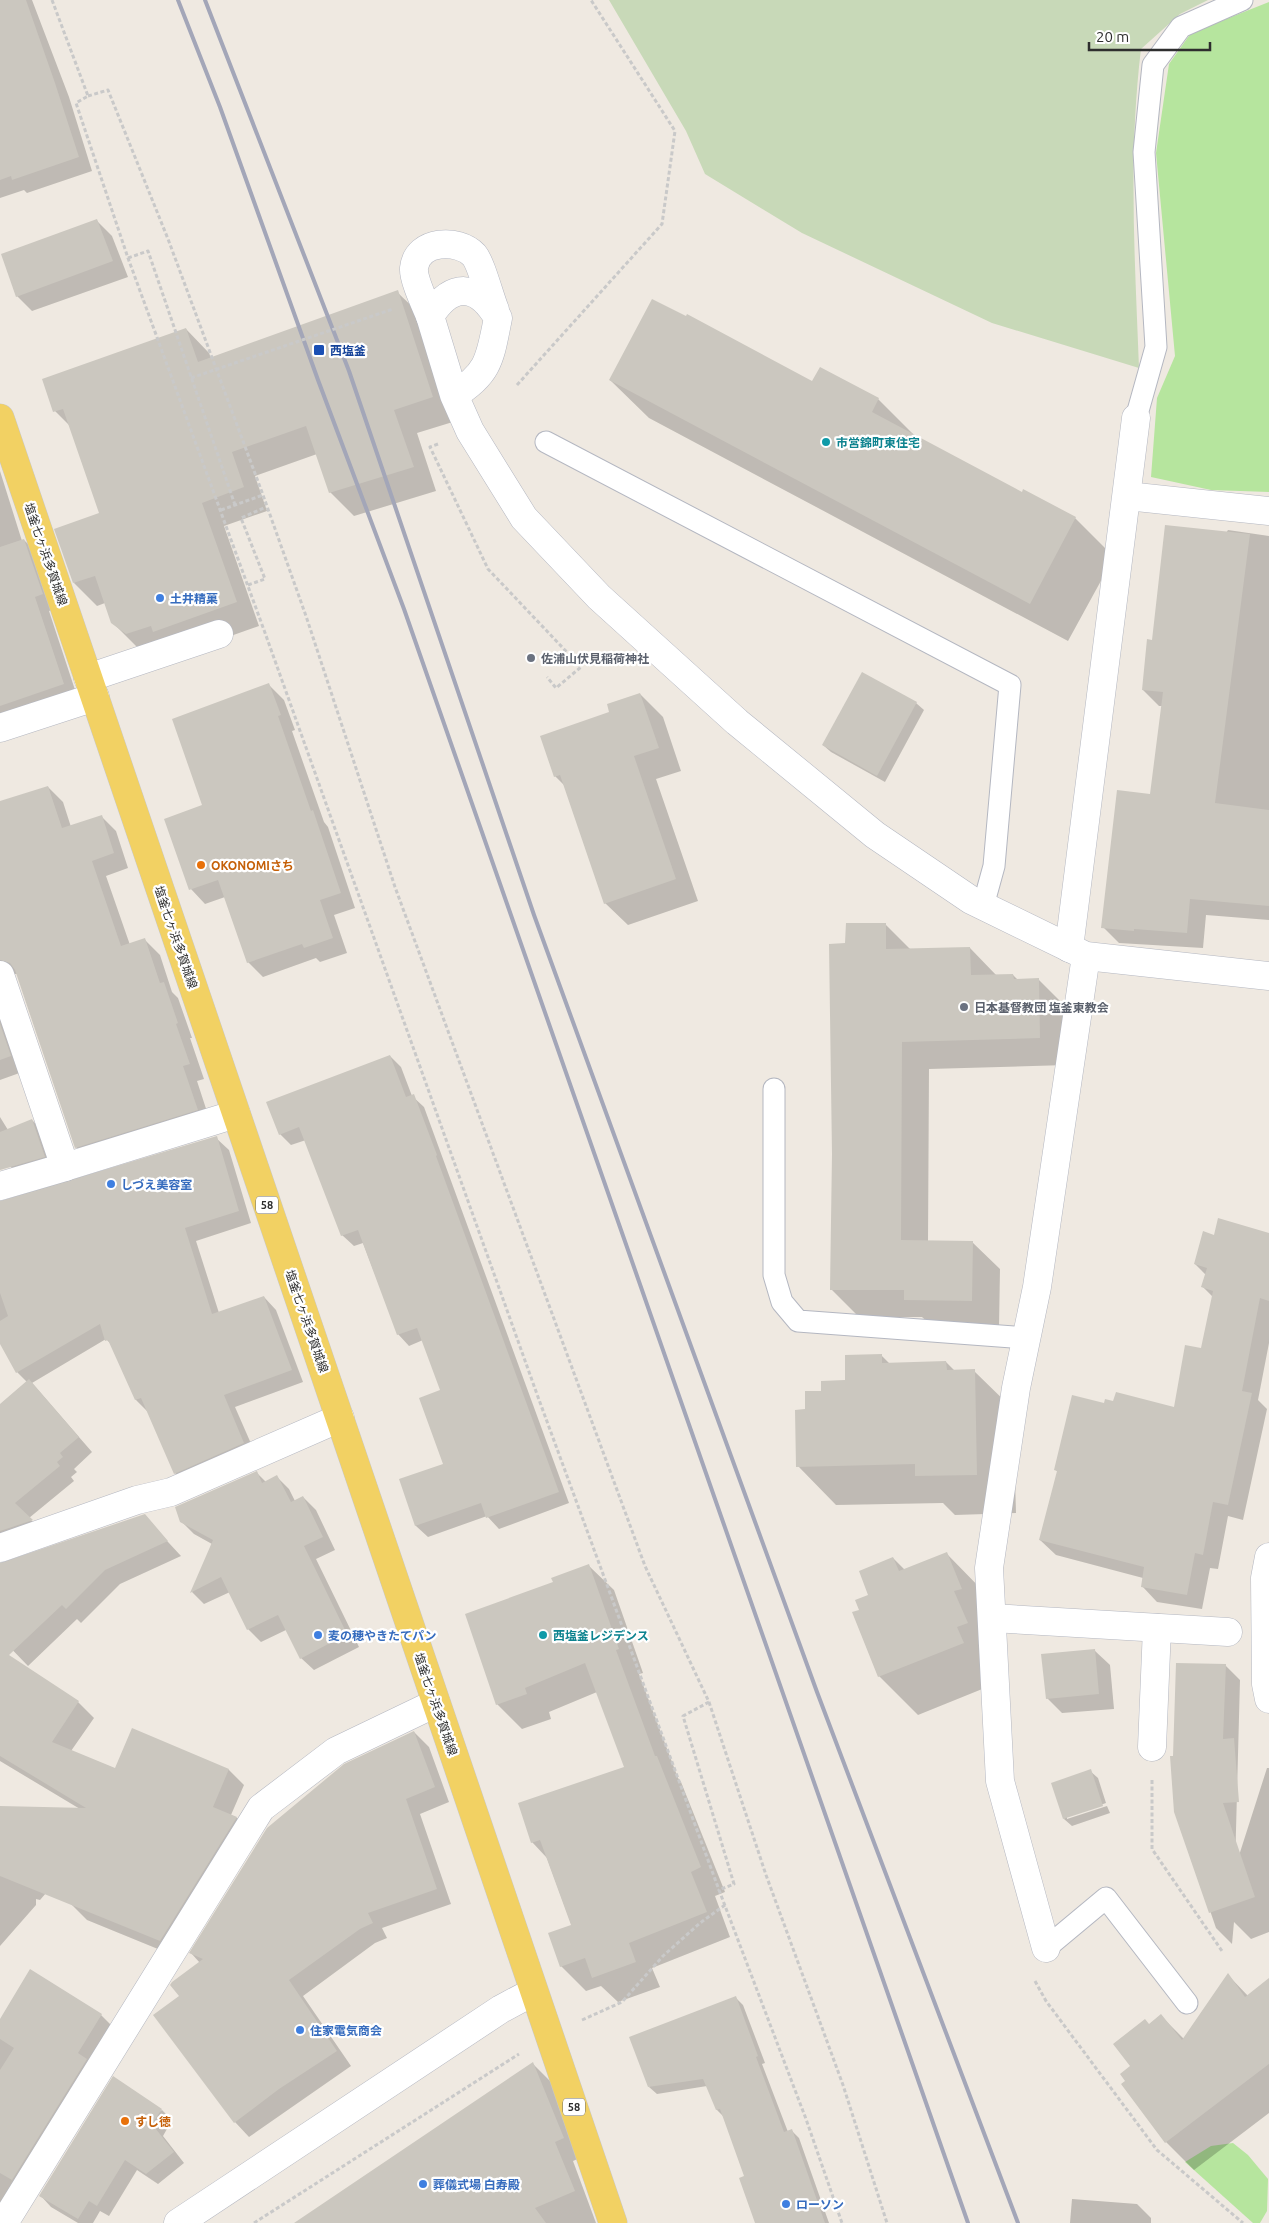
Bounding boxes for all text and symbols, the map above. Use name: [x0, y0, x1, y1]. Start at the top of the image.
scale bar: [1089, 20, 1210, 52]
text: 20 m: [1096, 28, 1129, 45]
marker: 西塩釜: [312, 343, 326, 357]
place label: 西塩釜: [330, 344, 366, 357]
marker: 市営錦町東住宅: [820, 436, 832, 448]
place label: 市営錦町東住宅: [836, 436, 920, 449]
street label: 塩釜七ヶ浜多賀城線: [22, 501, 70, 607]
marker: 土井精菓: [154, 592, 166, 604]
place label: 土井精菓: [170, 592, 218, 605]
marker: 佐浦山伏見稲荷神社: [525, 652, 537, 664]
place label: 佐浦山伏見稲荷神社: [541, 652, 649, 665]
marker: OKONOMIさち: [195, 859, 207, 871]
place label: OKONOMIさち: [211, 859, 294, 872]
street label: 塩釜七ヶ浜多賀城線: [152, 884, 200, 990]
marker: 日本基督教団 塩釜東教会: [958, 1001, 970, 1013]
place label: 日本基督教団 塩釜東教会: [974, 1001, 1109, 1014]
marker: しづえ美容室: [105, 1178, 117, 1190]
place label: しづえ美容室: [121, 1178, 192, 1191]
road number: 58: [256, 1196, 278, 1214]
street label: 塩釜七ヶ浜多賀城線: [283, 1268, 331, 1374]
marker: 麦の穂やきたてパン: [312, 1629, 324, 1641]
place label: 麦の穂やきたてパン: [328, 1629, 437, 1642]
marker: 西塩釜レジデンス: [537, 1629, 549, 1641]
place label: 西塩釜レジデンス: [553, 1629, 649, 1642]
street label: 塩釜七ヶ浜多賀城線: [412, 1651, 460, 1757]
marker: 住家電気商会: [294, 2024, 306, 2036]
place label: 住家電気商会: [310, 2024, 382, 2037]
road number: 58: [563, 2098, 585, 2116]
marker: すし徳: [119, 2115, 131, 2127]
place label: すし徳: [135, 2115, 171, 2128]
marker: 葬儀式場 白寿殿: [417, 2178, 429, 2190]
place label: 葬儀式場 白寿殿: [433, 2178, 520, 2191]
marker: ローソン: [780, 2198, 792, 2210]
place label: ローソン: [796, 2198, 844, 2211]

